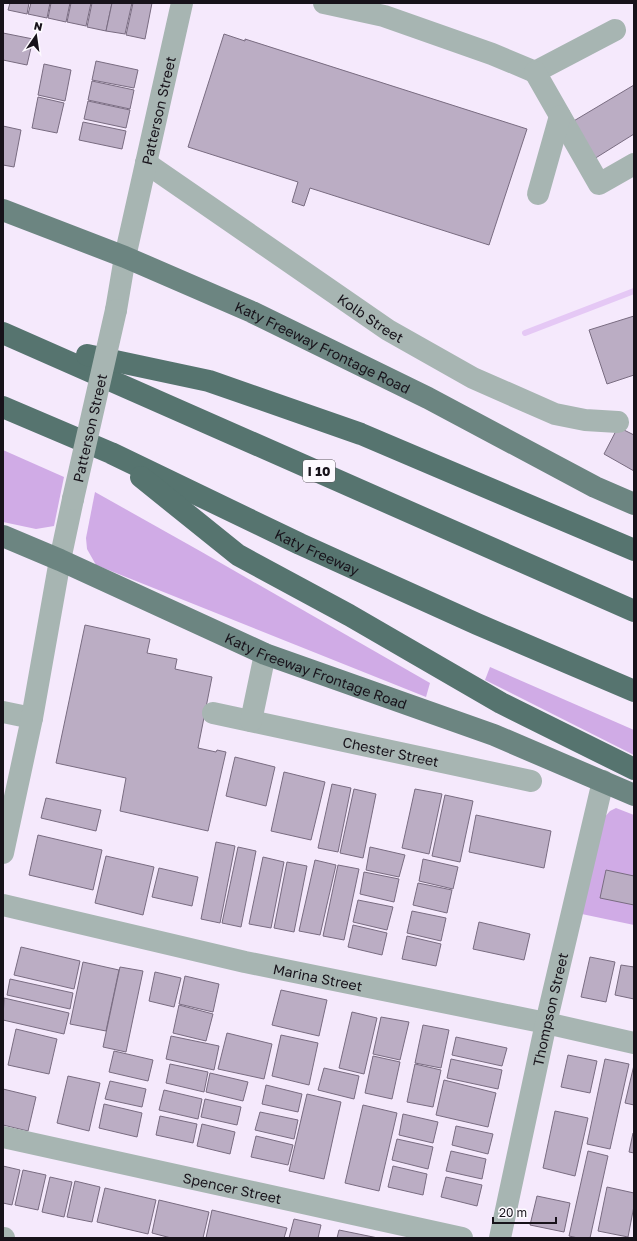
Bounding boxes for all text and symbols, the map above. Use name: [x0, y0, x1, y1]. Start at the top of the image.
north arrow: [16, 16, 56, 56]
text: N: [33, 18, 44, 33]
street label: Patterson Street: [137, 54, 178, 166]
street label: Kolb Street: [335, 290, 407, 346]
street label: Katy Freeway Frontage Road: [232, 297, 413, 397]
street label: Patterson Street: [69, 372, 110, 484]
road number: I 10: [303, 460, 335, 482]
street label: Katy Freeway: [272, 525, 362, 578]
street label: Katy Freeway Frontage Road: [222, 628, 409, 712]
street label: Chester Street: [341, 733, 441, 770]
street label: Thompson Street: [528, 951, 571, 1068]
street label: Marina Street: [272, 959, 364, 994]
street label: Spencer Street: [182, 1168, 283, 1207]
scale bar: [493, 1199, 556, 1225]
text: 20 m: [499, 1205, 527, 1220]

